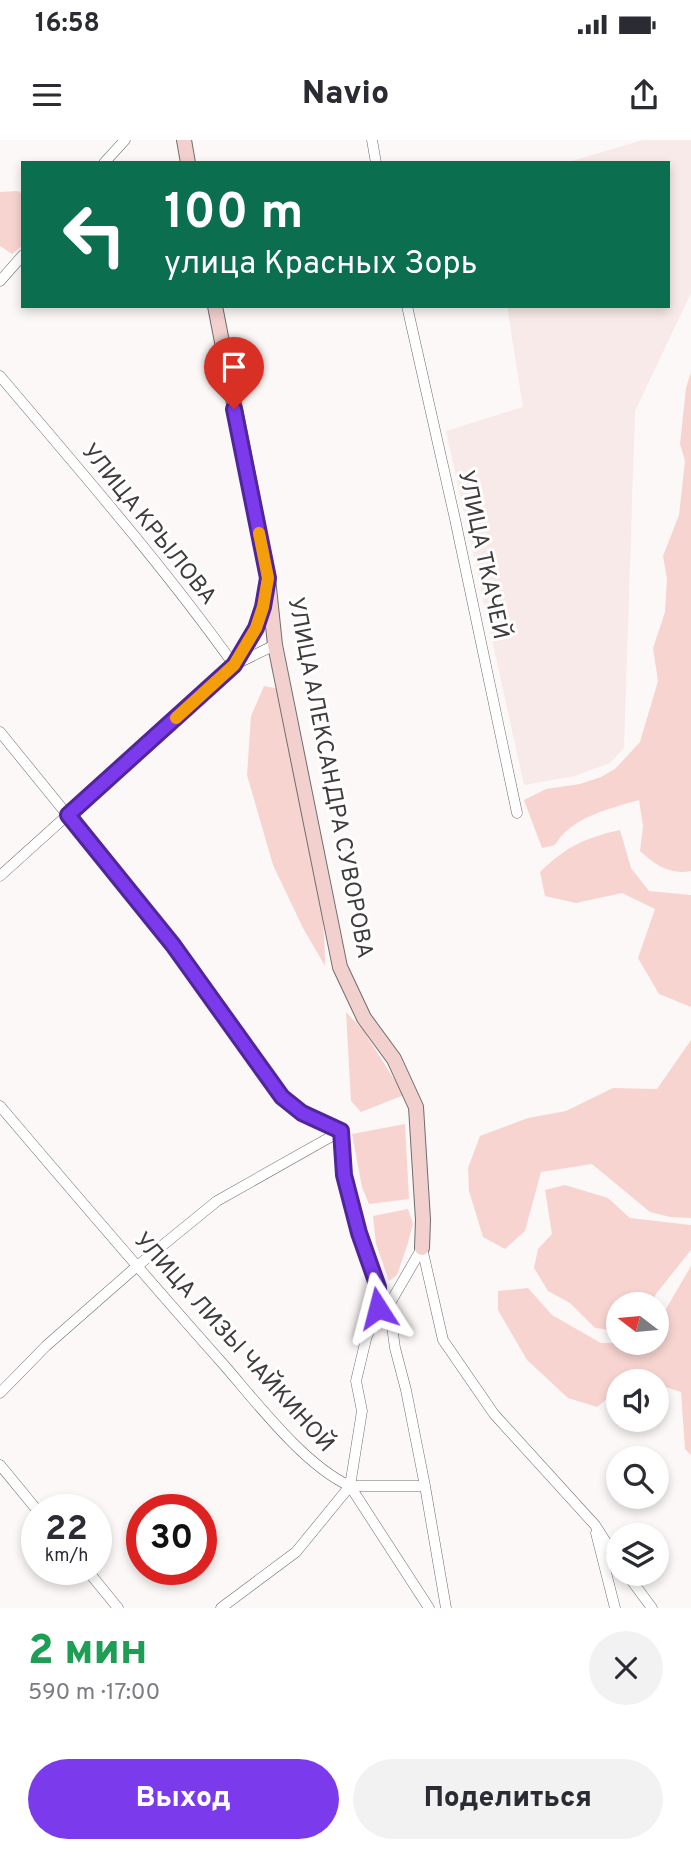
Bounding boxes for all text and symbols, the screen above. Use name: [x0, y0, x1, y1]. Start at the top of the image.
text: 16:58: [35, 8, 100, 41]
text: Navio: [302, 75, 389, 115]
icon: menu: [28, 76, 66, 114]
icon: share: [625, 76, 663, 114]
text: 100 m: [164, 184, 303, 246]
icon: left: [49, 189, 140, 280]
text: улица Красных Зорь: [164, 245, 478, 285]
pin: [204, 337, 264, 409]
icon: arrive: [215, 348, 253, 386]
street label: УЛИЦА КРЫЛОВА: [74, 438, 222, 612]
street label: УЛИЦА ТКАЧЕЙ: [450, 467, 516, 642]
street label: УЛИЦА АЛЕКСАНДРА СУВОРОВА: [280, 595, 378, 961]
street label: УЛИЦА ЛИЗЫ ЧАЙКИНОЙ: [127, 1226, 341, 1459]
position arrow: [341, 1271, 415, 1345]
north arrow: [606, 1292, 668, 1354]
map controls: [606, 1292, 669, 1586]
button: sound: [606, 1369, 669, 1432]
button: search: [606, 1446, 669, 1509]
speed limit sign: 30: [126, 1494, 217, 1585]
text: 22: [45, 1508, 88, 1552]
button: layers: [606, 1523, 669, 1586]
text: km/h: [45, 1545, 88, 1568]
text: 2 мин: [28, 1626, 147, 1679]
button: close: [589, 1631, 663, 1705]
text: 590 m · 17:00: [28, 1679, 160, 1708]
button: Выход: [28, 1759, 339, 1839]
button: Поделиться: [353, 1759, 663, 1839]

